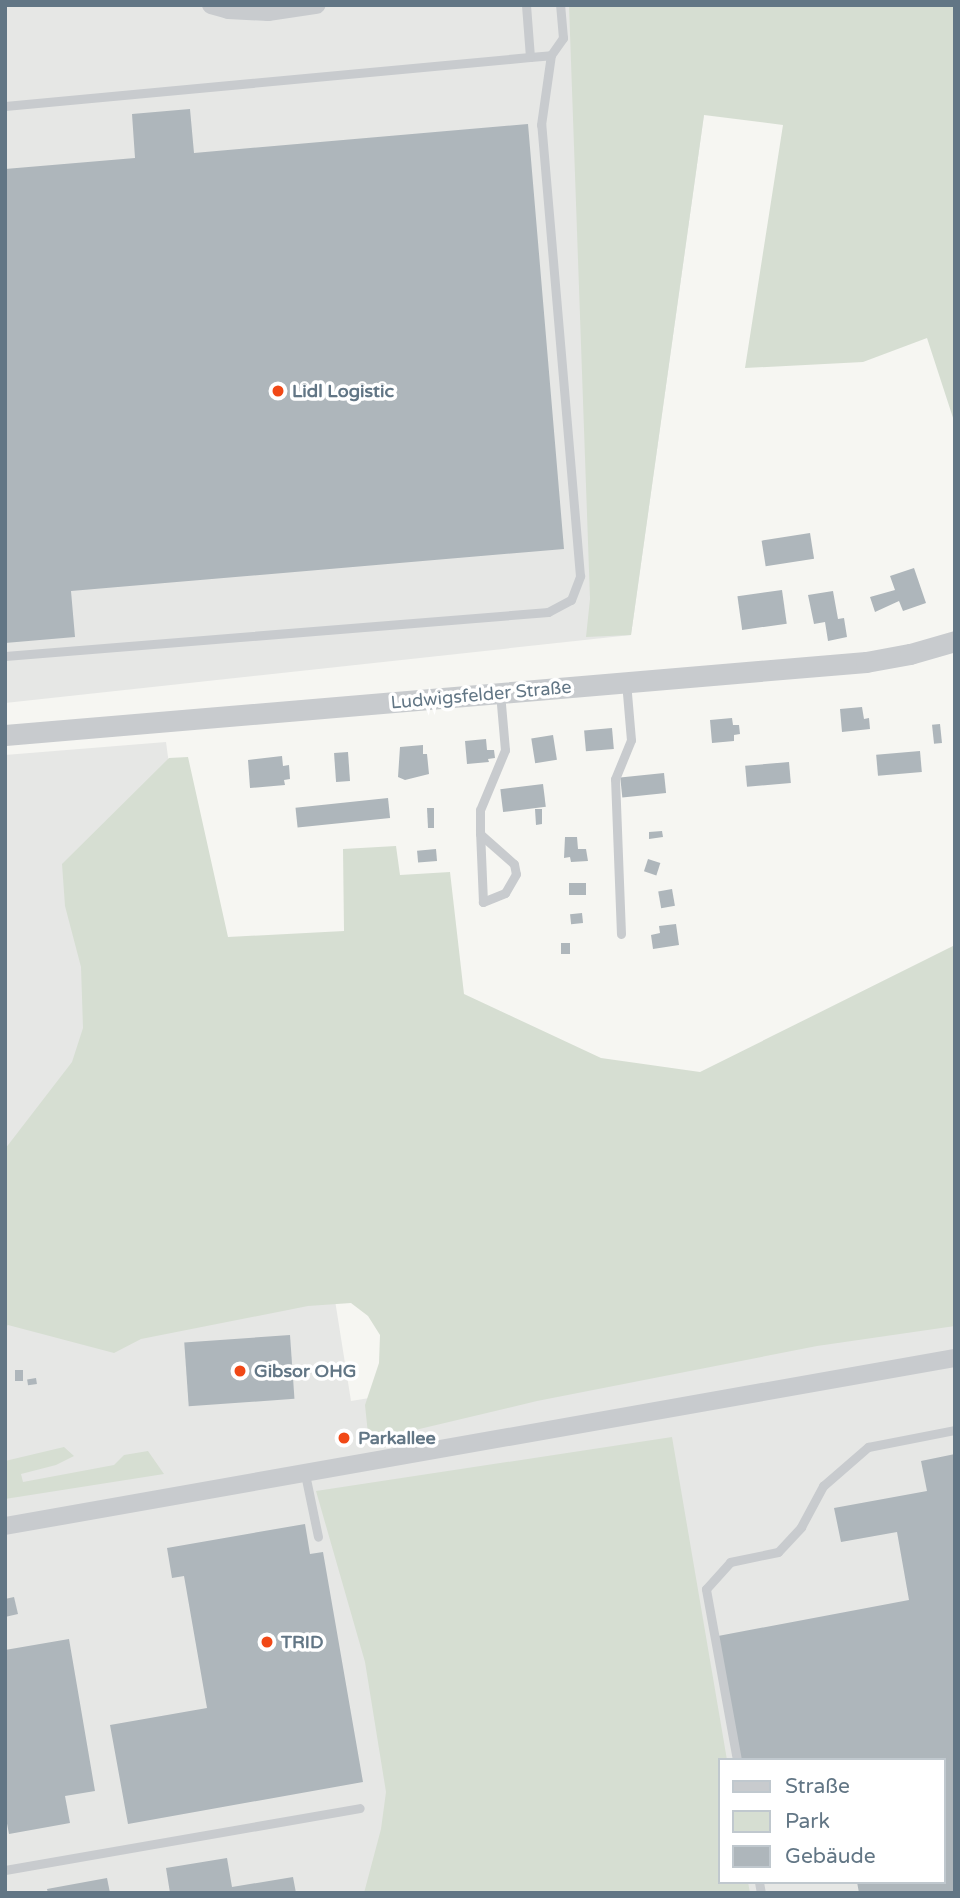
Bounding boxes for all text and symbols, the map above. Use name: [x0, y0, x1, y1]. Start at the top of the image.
place label: Lidl Logistic: [292, 380, 394, 402]
marker: Lidl Logistic: [270, 383, 286, 399]
street label: Ludwigsfelder Straße: [390, 676, 572, 714]
place label: Gibsor OHG: [254, 1360, 356, 1382]
marker: Gibsor OHG: [232, 1363, 248, 1379]
place label: Parkallee: [358, 1427, 436, 1449]
marker: Parkallee: [336, 1430, 352, 1446]
place label: TRID: [281, 1631, 323, 1653]
marker: TRID: [259, 1634, 275, 1650]
legend: [718, 1758, 946, 1884]
text: Straße: [785, 1774, 850, 1799]
text: Park: [785, 1809, 830, 1834]
text: Gebäude: [785, 1844, 876, 1869]

